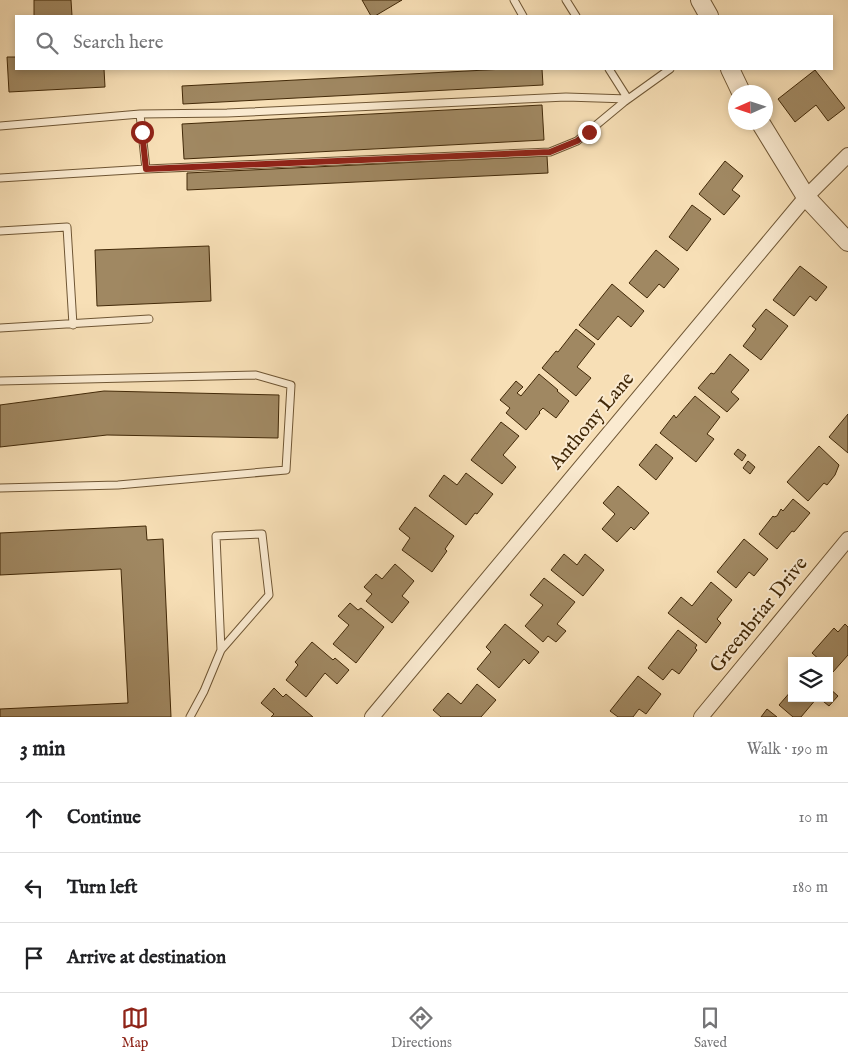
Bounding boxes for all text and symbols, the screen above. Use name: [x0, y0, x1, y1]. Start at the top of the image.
search box: [15, 15, 833, 70]
icon: search: [33, 29, 61, 57]
text: Search here: [73, 31, 164, 55]
north arrow: [728, 85, 773, 130]
route start: [131, 121, 154, 144]
route end: [578, 121, 601, 144]
street label: Anthony Lane: [543, 367, 640, 476]
street label: Greenbriar Drive: [704, 552, 814, 678]
map controls: [788, 657, 833, 702]
button: layers: [788, 657, 833, 702]
text: 3 min: [20, 736, 65, 763]
text: Walk · 190 m: [747, 740, 828, 760]
icon: ahead: [20, 804, 48, 832]
text: Continue: [67, 806, 141, 830]
text: 10 m: [798, 808, 828, 828]
icon: left: [20, 874, 48, 902]
text: Turn left: [67, 876, 138, 900]
text: 180 m: [792, 878, 828, 898]
icon: arrive: [20, 944, 48, 972]
text: Arrive at destination: [67, 946, 226, 970]
tab: Map: [121, 1004, 149, 1052]
tab: Directions: [391, 1004, 452, 1052]
tab: Saved: [694, 1004, 727, 1052]

